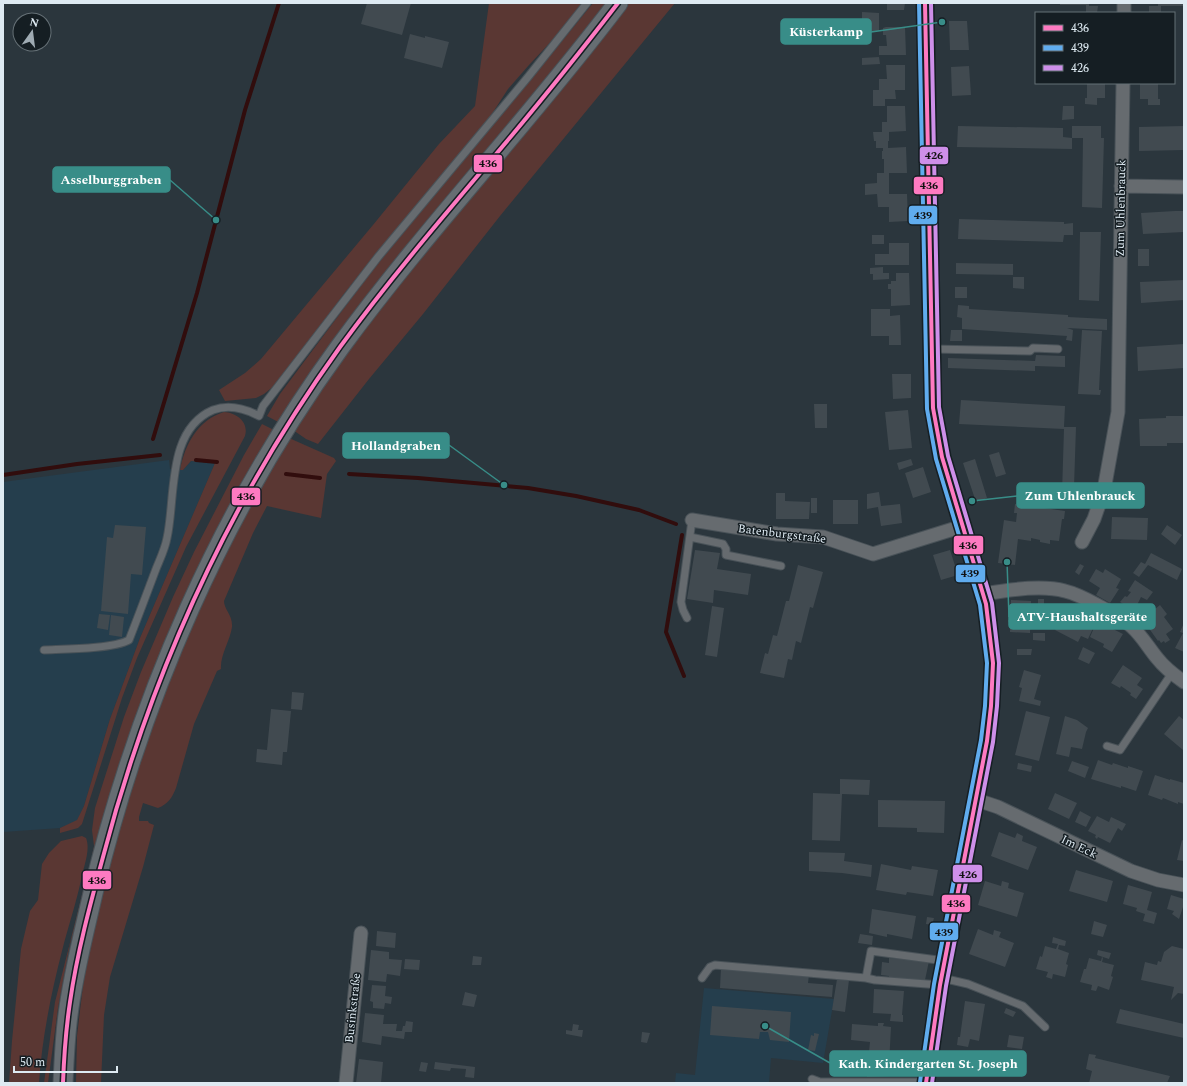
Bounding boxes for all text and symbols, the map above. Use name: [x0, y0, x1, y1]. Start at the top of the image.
north arrow: [12, 12, 52, 52]
legend: [1035, 12, 1175, 84]
text: N: [28, 13, 41, 32]
callout: Küsterkamp: [781, 19, 871, 44]
text: 436: [1071, 19, 1089, 38]
text: Küsterkamp: [789, 22, 863, 42]
text: 439: [1071, 39, 1089, 58]
text: 426: [1071, 59, 1089, 78]
line badge: 426: [919, 146, 949, 165]
text: 426: [925, 147, 943, 164]
line badge: 436: [473, 154, 503, 173]
text: 436: [479, 155, 497, 172]
street label: Zum Uhlenbrauck: [1111, 159, 1131, 257]
callout: Asselburggraben: [53, 167, 170, 192]
text: Asselburggraben: [61, 170, 162, 190]
line badge: 436: [913, 176, 944, 195]
text: 436: [920, 177, 938, 194]
line badge: 439: [908, 205, 938, 225]
text: 439: [914, 207, 932, 224]
callout: Hollandgraben: [343, 433, 449, 458]
text: Hollandgraben: [351, 436, 441, 456]
callout: Zum Uhlenbrauck: [1017, 483, 1144, 508]
text: Zum Uhlenbrauck: [1025, 486, 1136, 506]
line badge: 436: [231, 487, 261, 506]
text: 436: [237, 488, 255, 505]
street label: Batenburgstraße: [737, 519, 827, 549]
line badge: 436: [953, 535, 984, 555]
text: 436: [959, 537, 977, 554]
line badge: 439: [955, 564, 986, 583]
text: 439: [961, 565, 979, 582]
callout: ATV-Haushaltsgeräte: [1009, 604, 1155, 629]
text: ATV-Haushaltsgeräte: [1017, 607, 1147, 627]
street label: Im Eck: [1058, 830, 1101, 864]
line badge: 426: [952, 864, 983, 883]
text: 426: [959, 866, 977, 883]
line badge: 436: [82, 870, 112, 890]
text: 436: [88, 872, 106, 889]
line badge: 436: [941, 894, 971, 913]
text: 436: [947, 895, 965, 912]
line badge: 439: [929, 922, 959, 941]
text: 439: [935, 924, 953, 941]
street label: Businkstraße: [340, 972, 366, 1044]
scale bar: [14, 1048, 117, 1074]
callout: Kath. Kindergarten St. Joseph: [830, 1051, 1026, 1076]
text: 50 m: [20, 1053, 45, 1072]
text: Kath. Kindergarten St. Joseph: [838, 1054, 1018, 1074]

